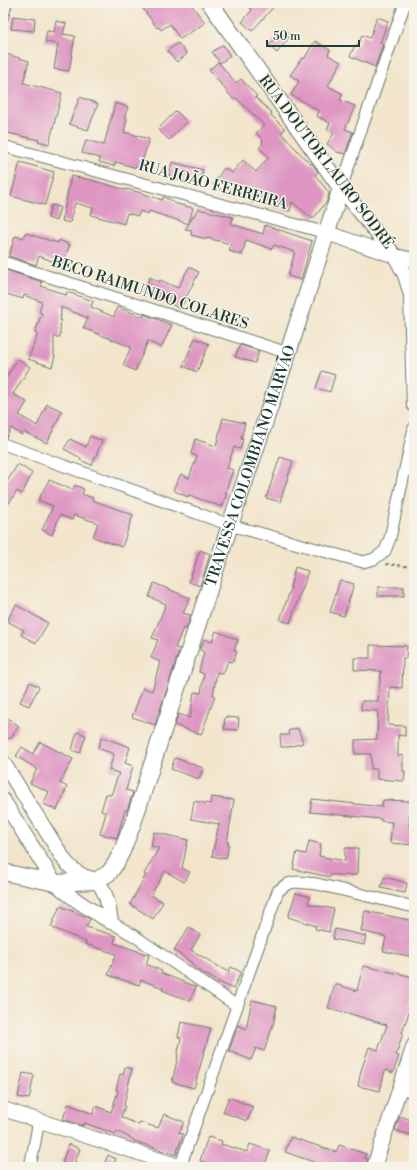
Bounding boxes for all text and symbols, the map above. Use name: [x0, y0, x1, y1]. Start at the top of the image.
scale bar: [267, 22, 359, 48]
text: 50 m: [273, 29, 301, 44]
street label: RUA DOUTOR LAURO SODRÉ: [254, 71, 398, 253]
street label: RUA JOÃO FERREIRA: [136, 155, 291, 214]
street label: BECO RAIMUNDO COLARES: [48, 252, 251, 334]
street label: TRAVESSA COLOMBIANO MARVÃO: [201, 342, 300, 589]

